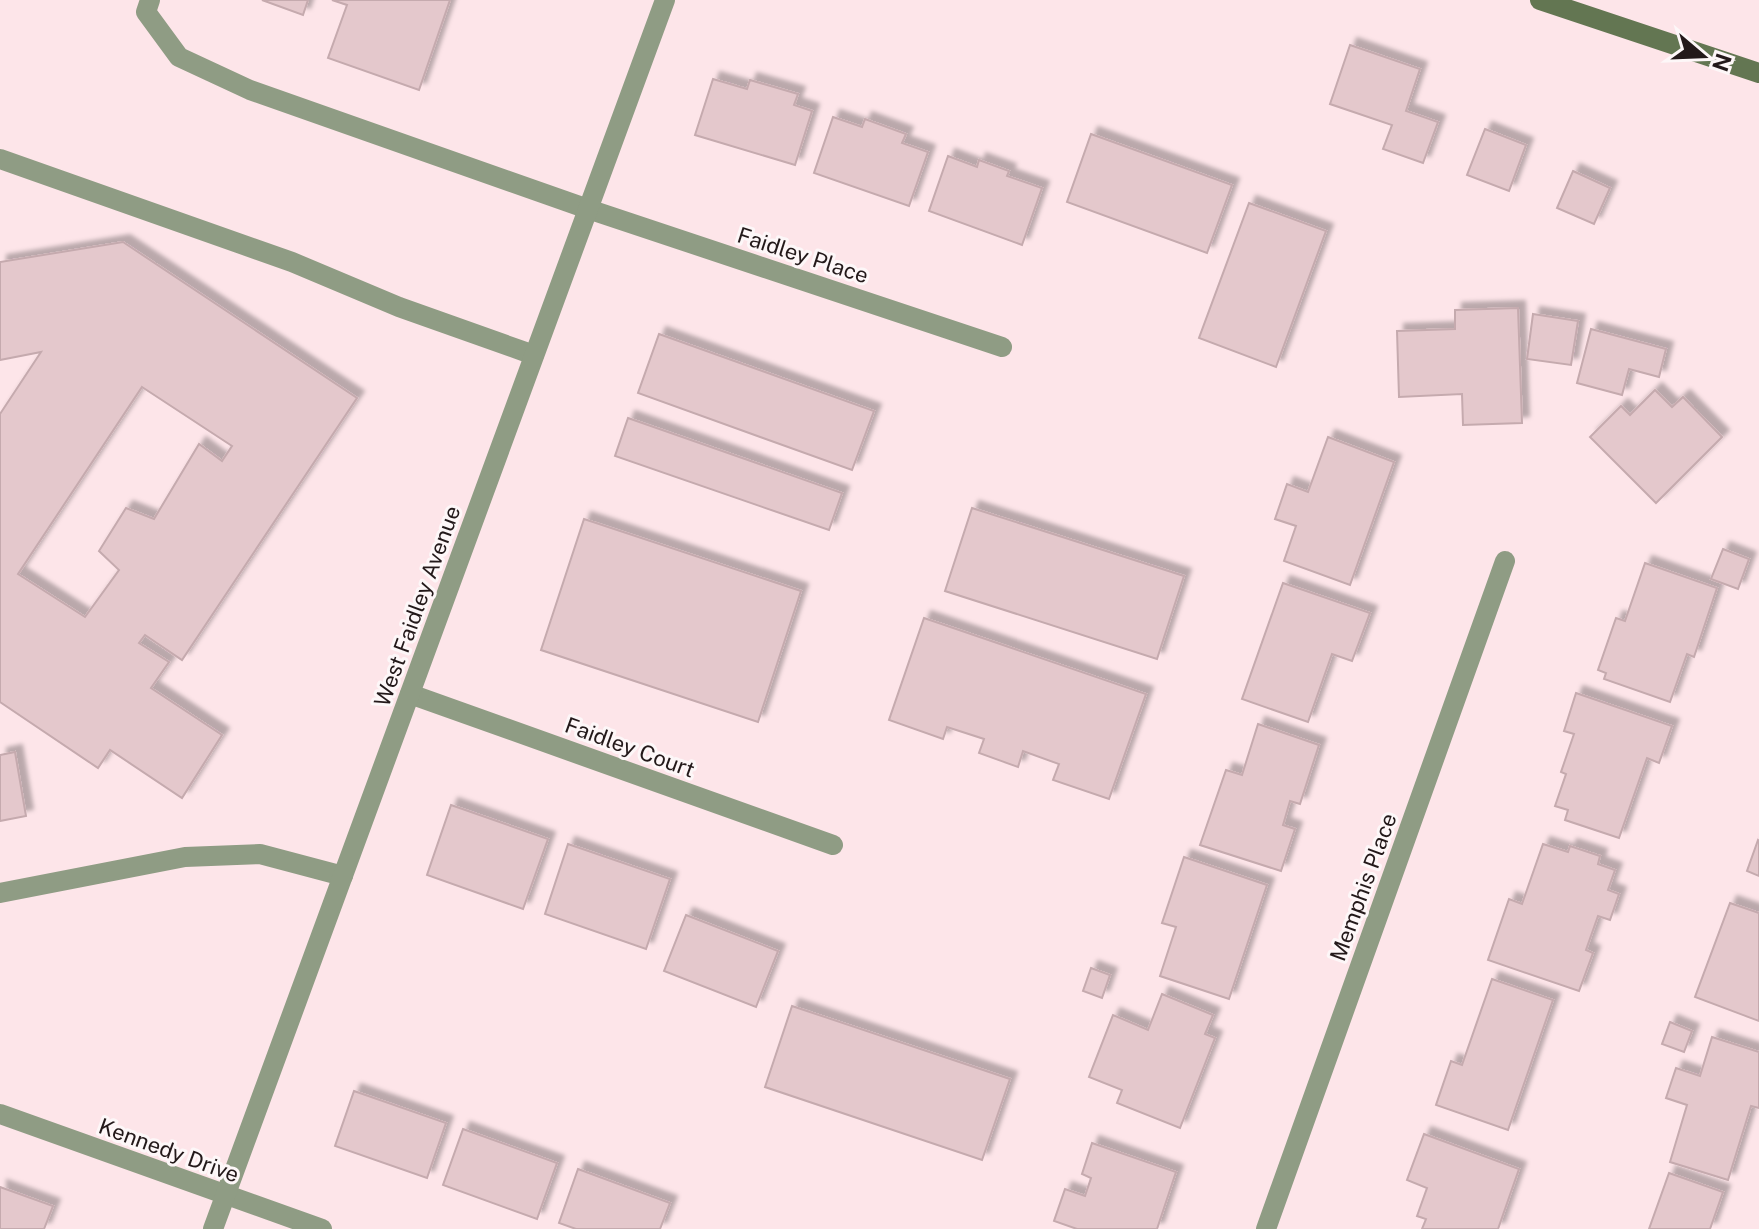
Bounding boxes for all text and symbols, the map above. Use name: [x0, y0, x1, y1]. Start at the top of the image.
north arrow: [1663, 16, 1743, 96]
text: N: [1707, 50, 1737, 75]
street label: Faidley Place: [734, 222, 872, 288]
street label: West Faidley Avenue: [369, 502, 465, 710]
street label: Faidley Court: [561, 711, 699, 783]
street label: Memphis Place: [1324, 809, 1402, 965]
street label: Kennedy Drive: [95, 1113, 243, 1187]

